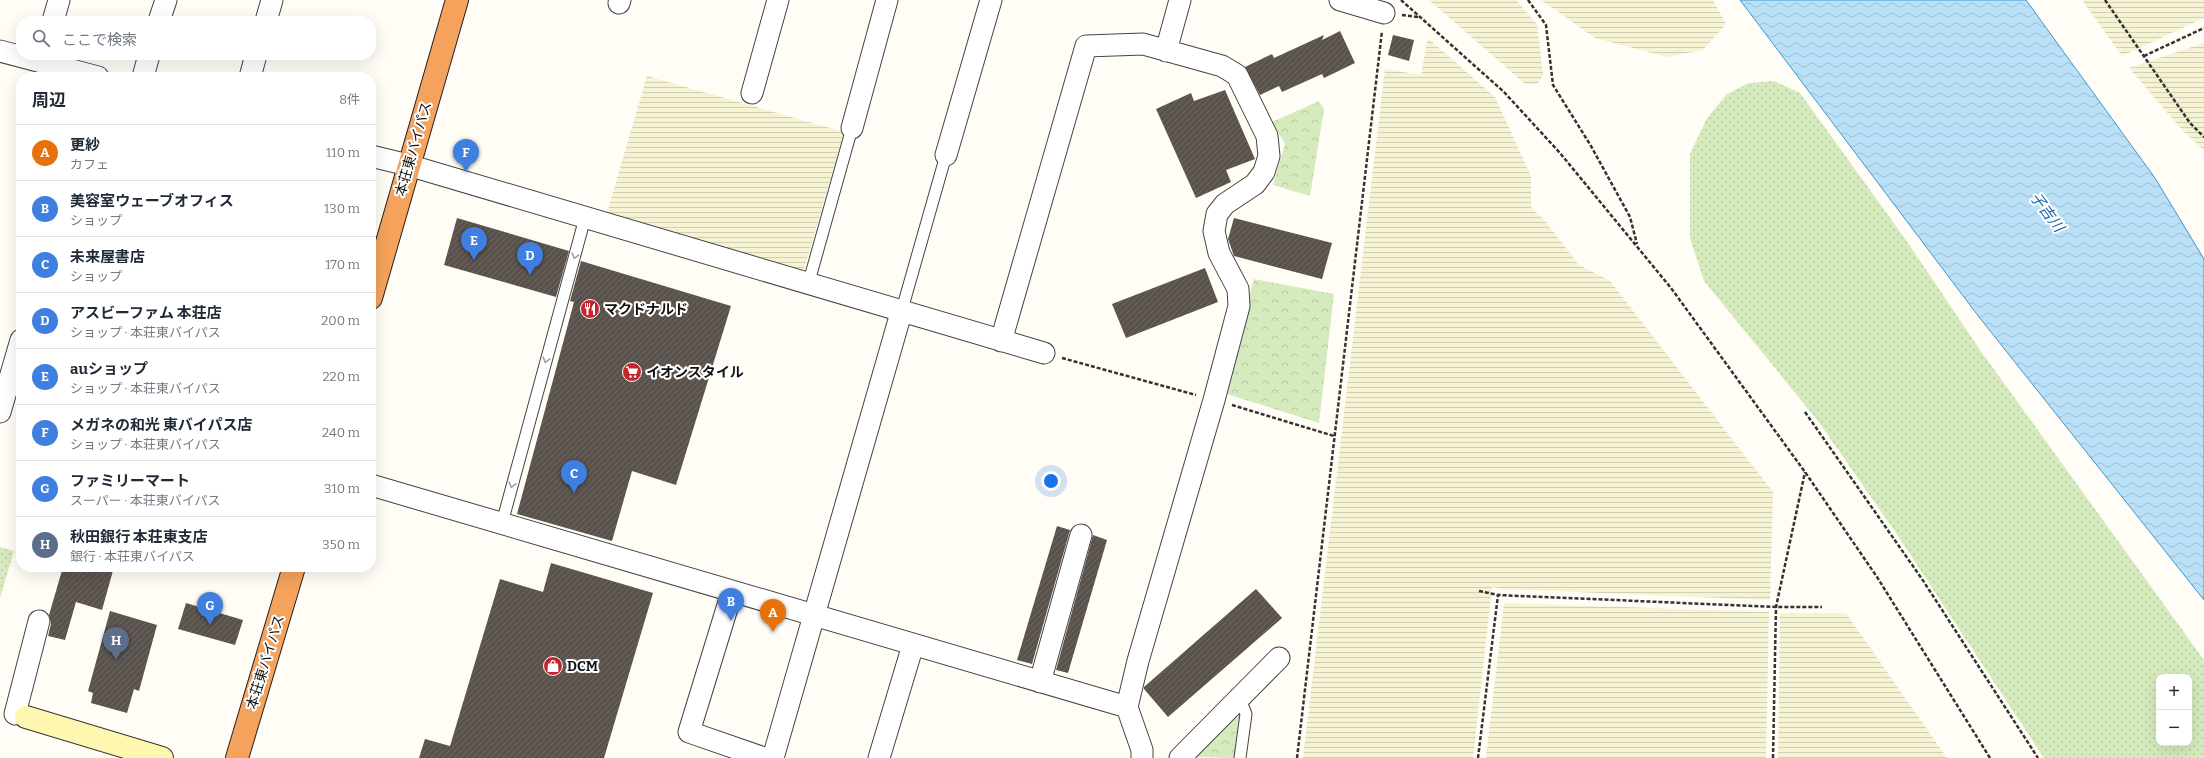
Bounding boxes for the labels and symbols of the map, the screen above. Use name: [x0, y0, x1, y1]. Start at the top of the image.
street label: 本荘東バイパス: [392, 100, 435, 198]
pin: F: [453, 139, 479, 172]
water label: 子吉川: [2026, 189, 2069, 237]
pin: E: [461, 227, 487, 260]
pin: D: [517, 242, 543, 275]
one-way arrow: [571, 253, 579, 259]
restaurant icon: マクドナルド: [579, 298, 601, 320]
place label: マクドナルド: [604, 301, 688, 318]
one-way arrow: [542, 356, 551, 363]
supermarket icon: イオンスタイル: [621, 361, 643, 383]
place label: イオンスタイル: [646, 364, 744, 381]
pin: C: [561, 460, 587, 493]
your location: [1041, 471, 1061, 491]
one-way arrow: [508, 482, 517, 489]
pin: B: [718, 588, 744, 621]
pin: G: [197, 592, 223, 625]
pin: A: [760, 599, 786, 632]
street label: 本荘東バイパス: [243, 613, 288, 711]
pin: H: [103, 627, 129, 660]
shop icon: DCM: [542, 655, 564, 677]
place label: DCM: [567, 658, 598, 675]

